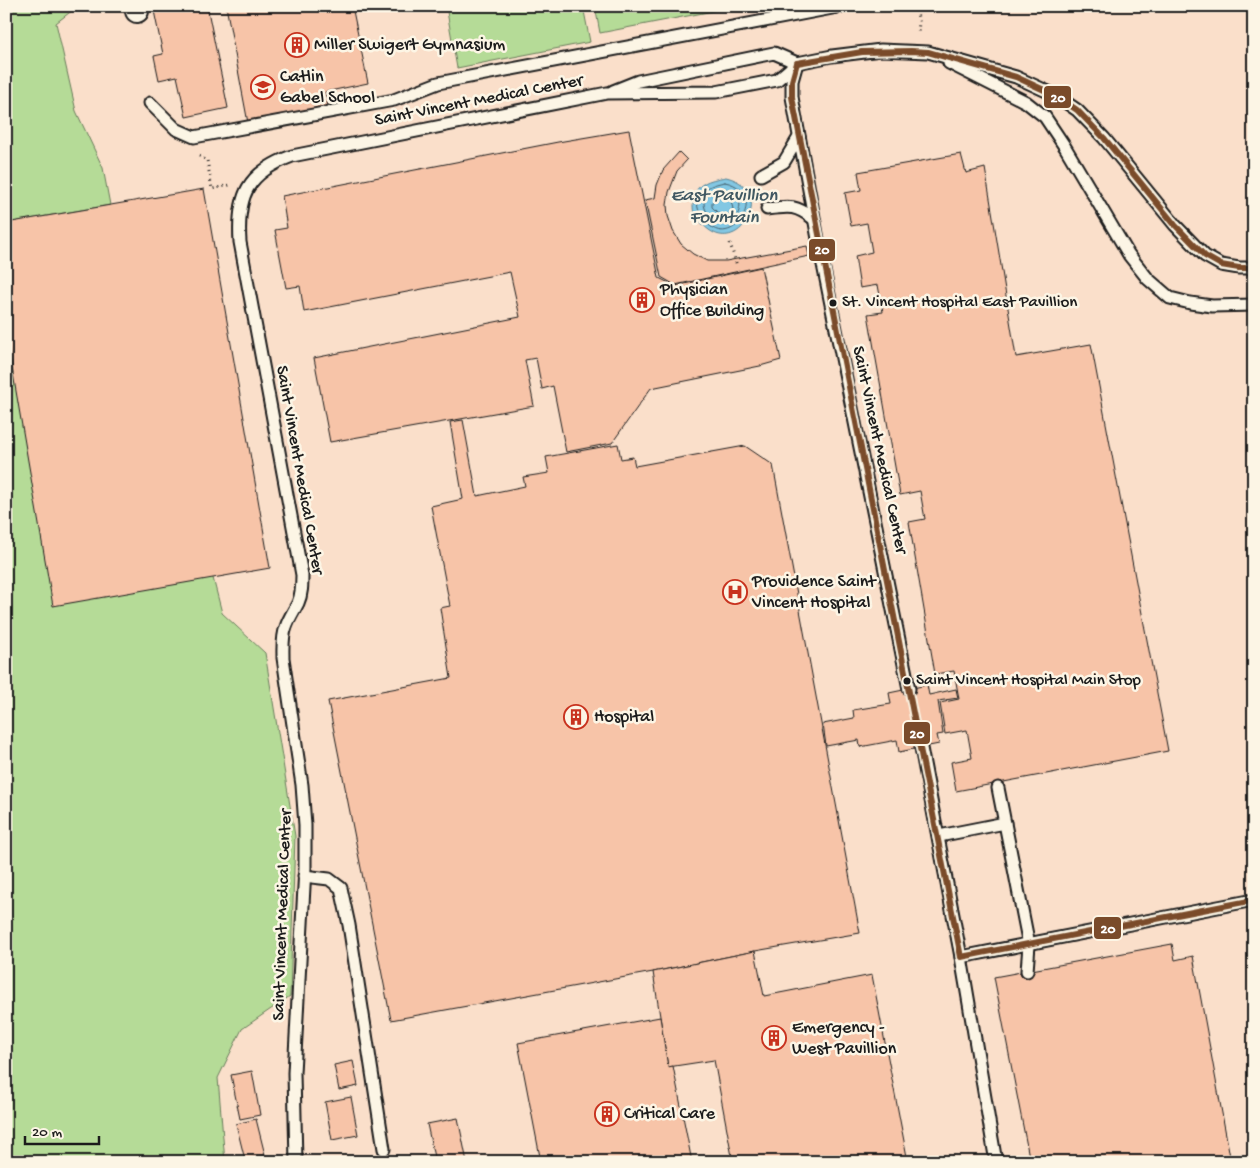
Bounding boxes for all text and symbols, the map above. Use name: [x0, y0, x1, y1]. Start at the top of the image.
building icon: Miller Swigert Gymnasium: [284, 32, 310, 58]
place label: Miller Swigert Gymnasium: [314, 35, 505, 56]
place label: Catlin Gabel School: [280, 67, 375, 109]
street label: Saint Vincent Medical Center: [373, 70, 586, 131]
school or university icon: Catlin Gabel School: [250, 74, 276, 100]
line badge: 20: [1043, 85, 1072, 109]
text: 20: [1051, 91, 1065, 108]
water label: East Pavillion Fountain: [671, 185, 778, 230]
line badge: 20: [808, 238, 836, 262]
text: 20: [815, 243, 829, 260]
place label: Physician Office Building: [659, 280, 764, 322]
building icon: Physician Office Building: [629, 287, 655, 313]
place label: St. Vincent Hospital East Pavillion: [842, 293, 1077, 313]
marker: St. Vincent Hospital East Pavillion: [828, 298, 838, 308]
street label: Saint Vincent Medical Center: [847, 344, 912, 557]
street label: Saint Vincent Medical Center: [270, 364, 328, 578]
place label: Providence Saint Vincent Hospital: [751, 572, 877, 614]
hospital icon: Providence Saint Vincent Hospital: [722, 579, 748, 605]
place label: Saint Vincent Hospital Main Stop: [916, 671, 1142, 691]
marker: Saint Vincent Hospital Main Stop: [902, 676, 912, 686]
building icon: Hospital: [563, 704, 589, 730]
place label: Hospital: [594, 707, 654, 728]
line badge: 20: [903, 721, 931, 745]
text: 20: [910, 727, 924, 744]
street label: Saint Vincent Medical Center: [269, 807, 297, 1021]
line badge: 20: [1093, 916, 1122, 940]
text: 20: [1101, 922, 1115, 939]
place label: Emergency - West Pavillion: [792, 1018, 897, 1060]
building icon: Emergency - West Pavillion: [761, 1025, 787, 1051]
building icon: Critical Care: [594, 1101, 620, 1127]
place label: Critical Care: [624, 1104, 716, 1125]
scale bar: [25, 1113, 99, 1145]
text: 20 m: [32, 1124, 62, 1142]

